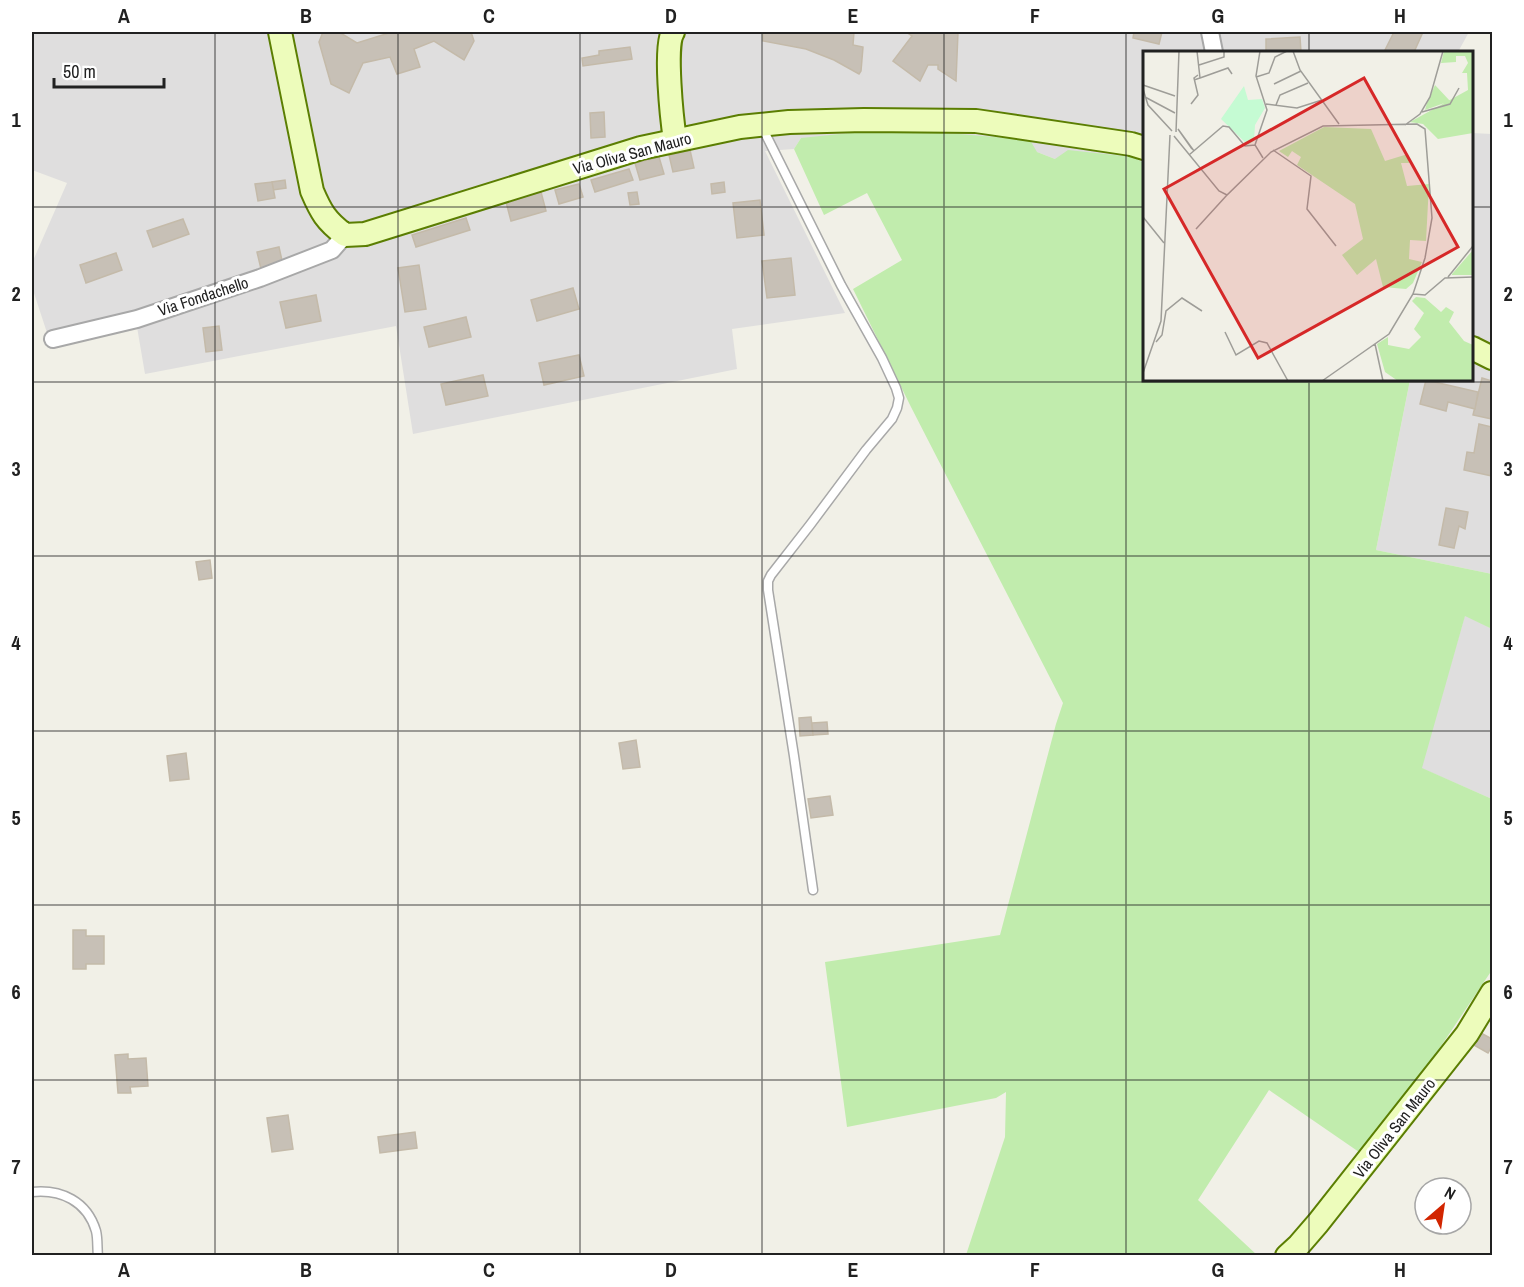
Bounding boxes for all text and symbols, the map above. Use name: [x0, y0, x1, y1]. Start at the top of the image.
text: A: [118, 2, 130, 29]
text: B: [300, 2, 312, 29]
text: C: [483, 2, 495, 29]
text: D: [665, 2, 677, 29]
text: E: [848, 2, 859, 29]
text: F: [1030, 2, 1040, 29]
text: G: [1212, 2, 1224, 29]
text: H: [1394, 2, 1406, 29]
scale bar: [54, 51, 164, 89]
inset map: [1143, 51, 1473, 381]
text: 50 m: [63, 59, 96, 84]
text: 1: [11, 106, 21, 133]
text: 1: [1503, 106, 1513, 133]
street label: Via Oliva San Mauro: [570, 127, 694, 179]
street label: Via Fondachello: [155, 271, 251, 321]
text: 2: [11, 280, 21, 307]
text: 2: [1503, 280, 1513, 307]
text: 3: [11, 455, 21, 482]
text: 3: [1503, 455, 1513, 482]
text: 4: [11, 629, 21, 656]
text: 4: [1503, 629, 1513, 656]
text: 5: [11, 804, 21, 831]
text: 5: [1503, 804, 1513, 831]
text: 6: [11, 978, 21, 1005]
text: 6: [1503, 978, 1513, 1005]
street label: Via Oliva San Mauro: [1348, 1073, 1440, 1183]
text: 7: [11, 1153, 21, 1180]
text: 7: [1503, 1153, 1513, 1180]
north arrow: [1413, 1176, 1473, 1236]
text: N: [1441, 1181, 1460, 1205]
text: A: [118, 1256, 130, 1283]
text: B: [300, 1256, 312, 1283]
text: C: [483, 1256, 495, 1283]
text: D: [665, 1256, 677, 1283]
text: E: [848, 1256, 859, 1283]
text: F: [1030, 1256, 1040, 1283]
text: G: [1212, 1256, 1224, 1283]
text: H: [1394, 1256, 1406, 1283]

